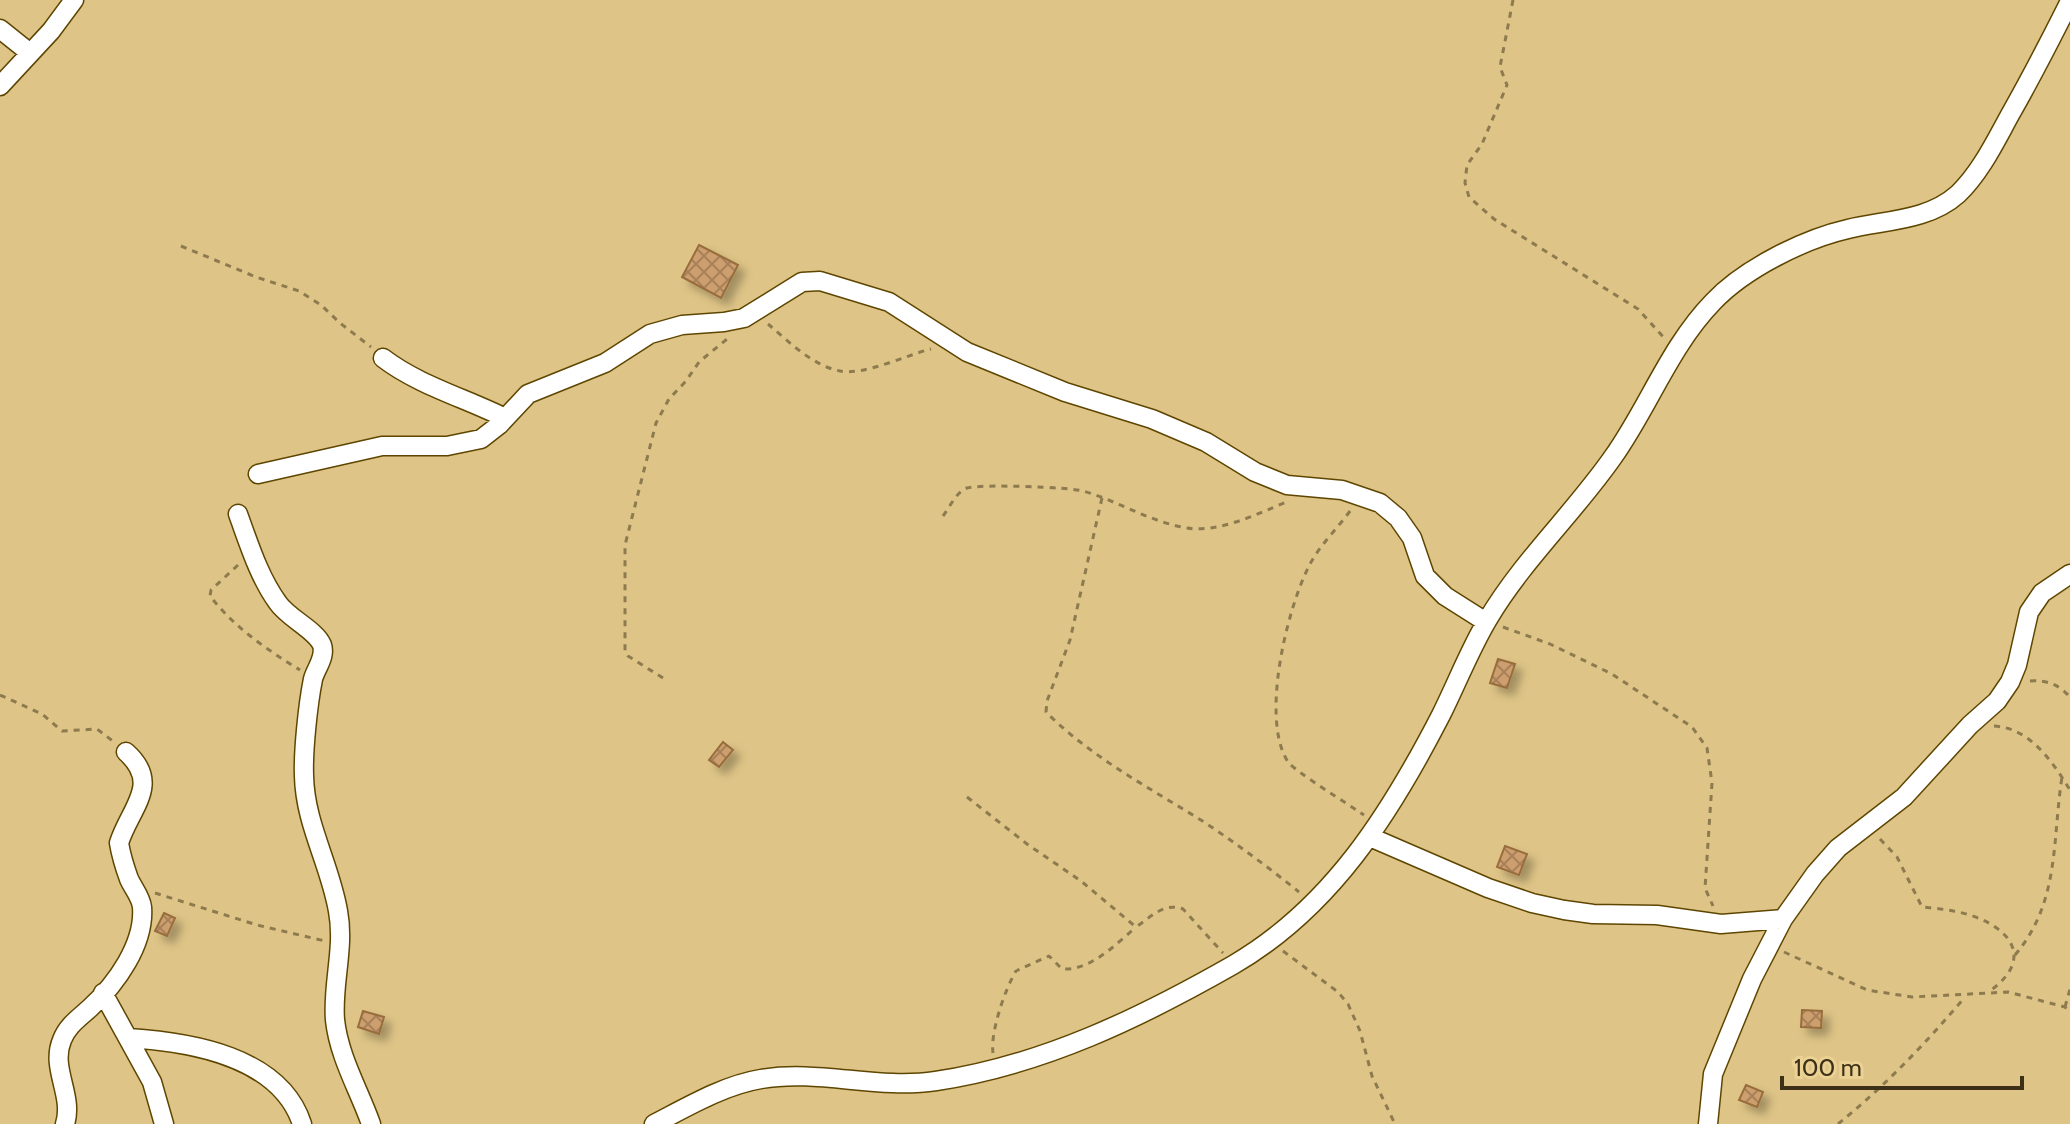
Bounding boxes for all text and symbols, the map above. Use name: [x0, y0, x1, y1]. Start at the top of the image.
scale bar: [1782, 1040, 2022, 1090]
text: 100 m: [1794, 1053, 1862, 1082]

